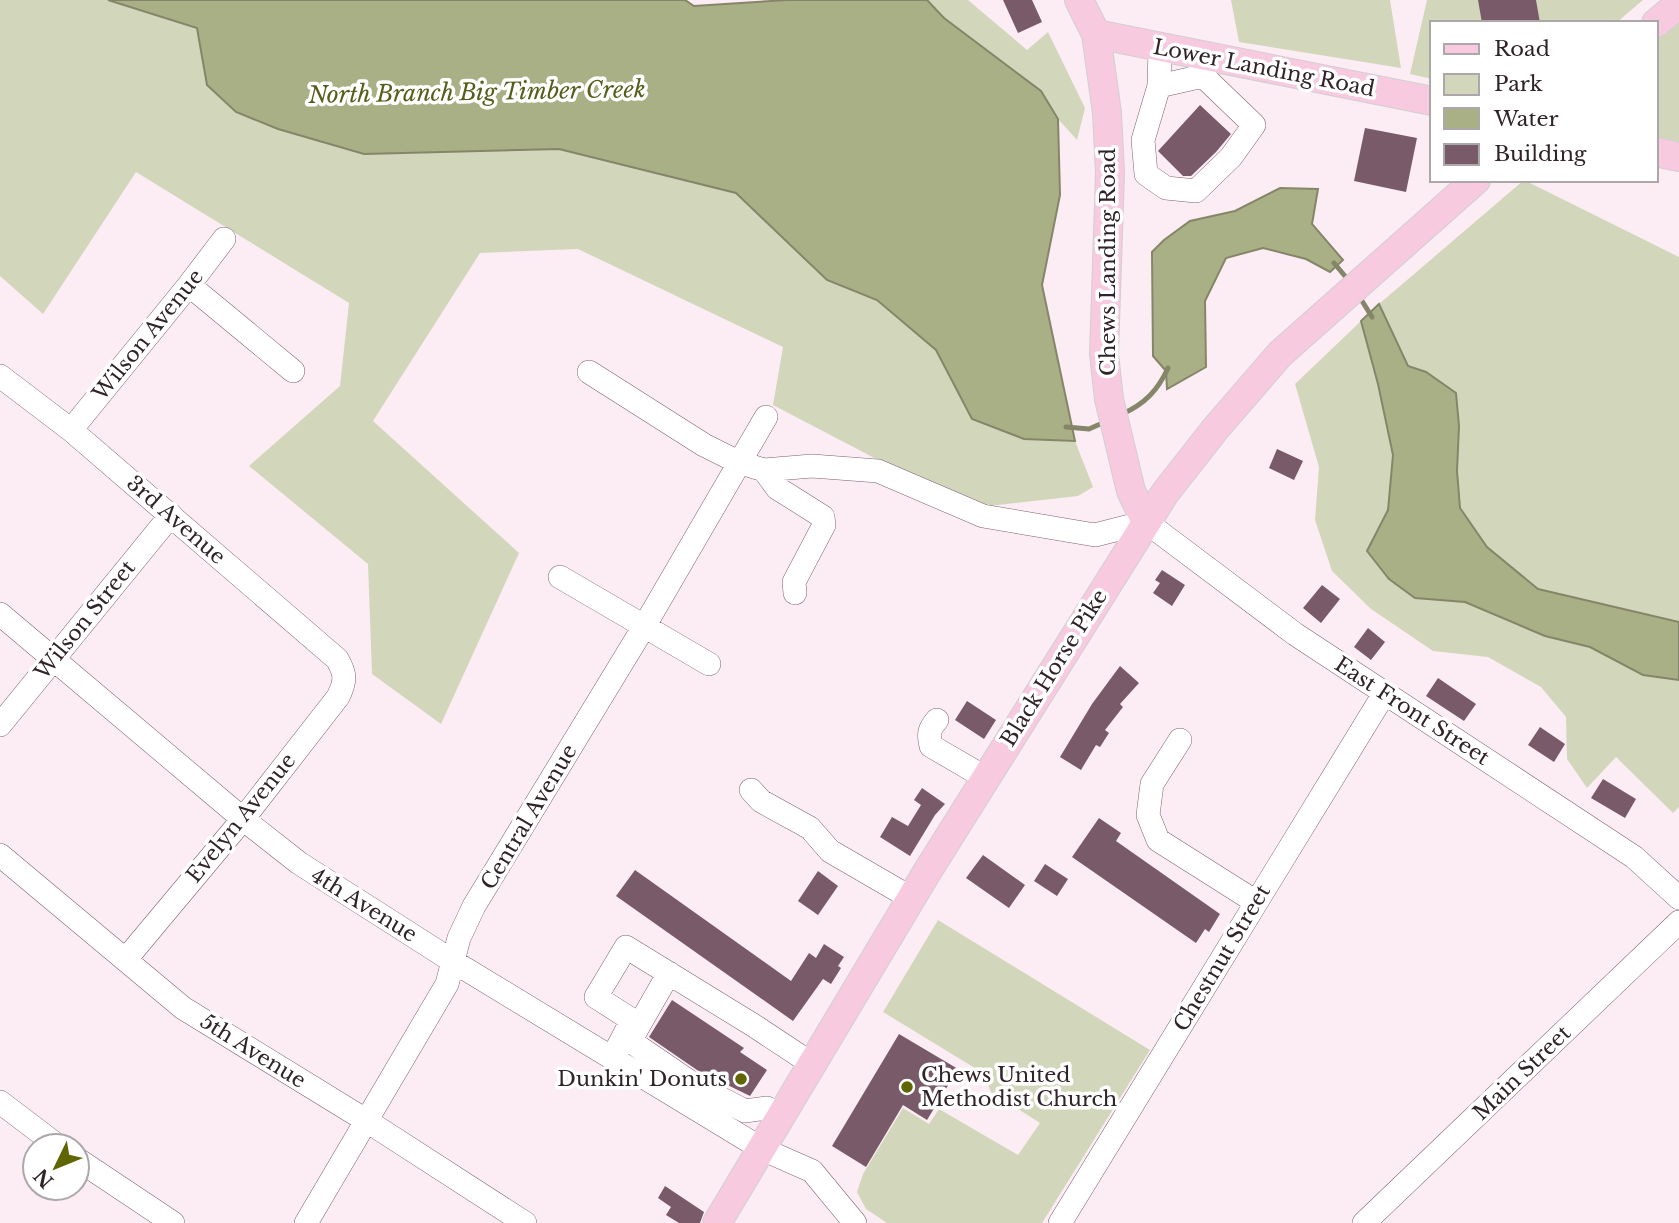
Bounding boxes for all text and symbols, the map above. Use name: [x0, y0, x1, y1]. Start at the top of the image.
legend: [1430, 21, 1658, 182]
street label: Lower Landing Road: [1151, 34, 1377, 102]
text: Road: [1494, 36, 1550, 62]
text: Park: [1494, 71, 1543, 97]
water label: North Branch Big Timber Creek: [307, 75, 646, 109]
text: Water: [1493, 106, 1558, 132]
text: Building: [1494, 141, 1587, 167]
street label: Chews Landing Road: [1095, 148, 1121, 376]
street label: Wilson Avenue: [86, 264, 209, 407]
street label: 3rd Avenue: [121, 470, 231, 570]
street label: Wilson Street: [28, 555, 141, 685]
street label: Black Horse Pike: [995, 585, 1113, 751]
street label: East Front Street: [1330, 651, 1494, 771]
street label: Central Avenue: [475, 740, 583, 894]
street label: Evelyn Avenue: [181, 748, 301, 888]
street label: 4th Avenue: [306, 862, 422, 948]
street label: Chestnut Street: [1168, 880, 1276, 1036]
street label: 5th Avenue: [195, 1008, 311, 1094]
street label: Main Street: [1468, 1020, 1576, 1126]
place label: Chews United Methodist Church: [921, 1062, 1117, 1112]
place label: Dunkin' Donuts: [557, 1066, 727, 1092]
marker: Dunkin' Donuts: [733, 1071, 749, 1087]
marker: Chews United Methodist Church: [899, 1079, 915, 1095]
north arrow: [21, 1132, 91, 1202]
text: N: [29, 1164, 58, 1193]

